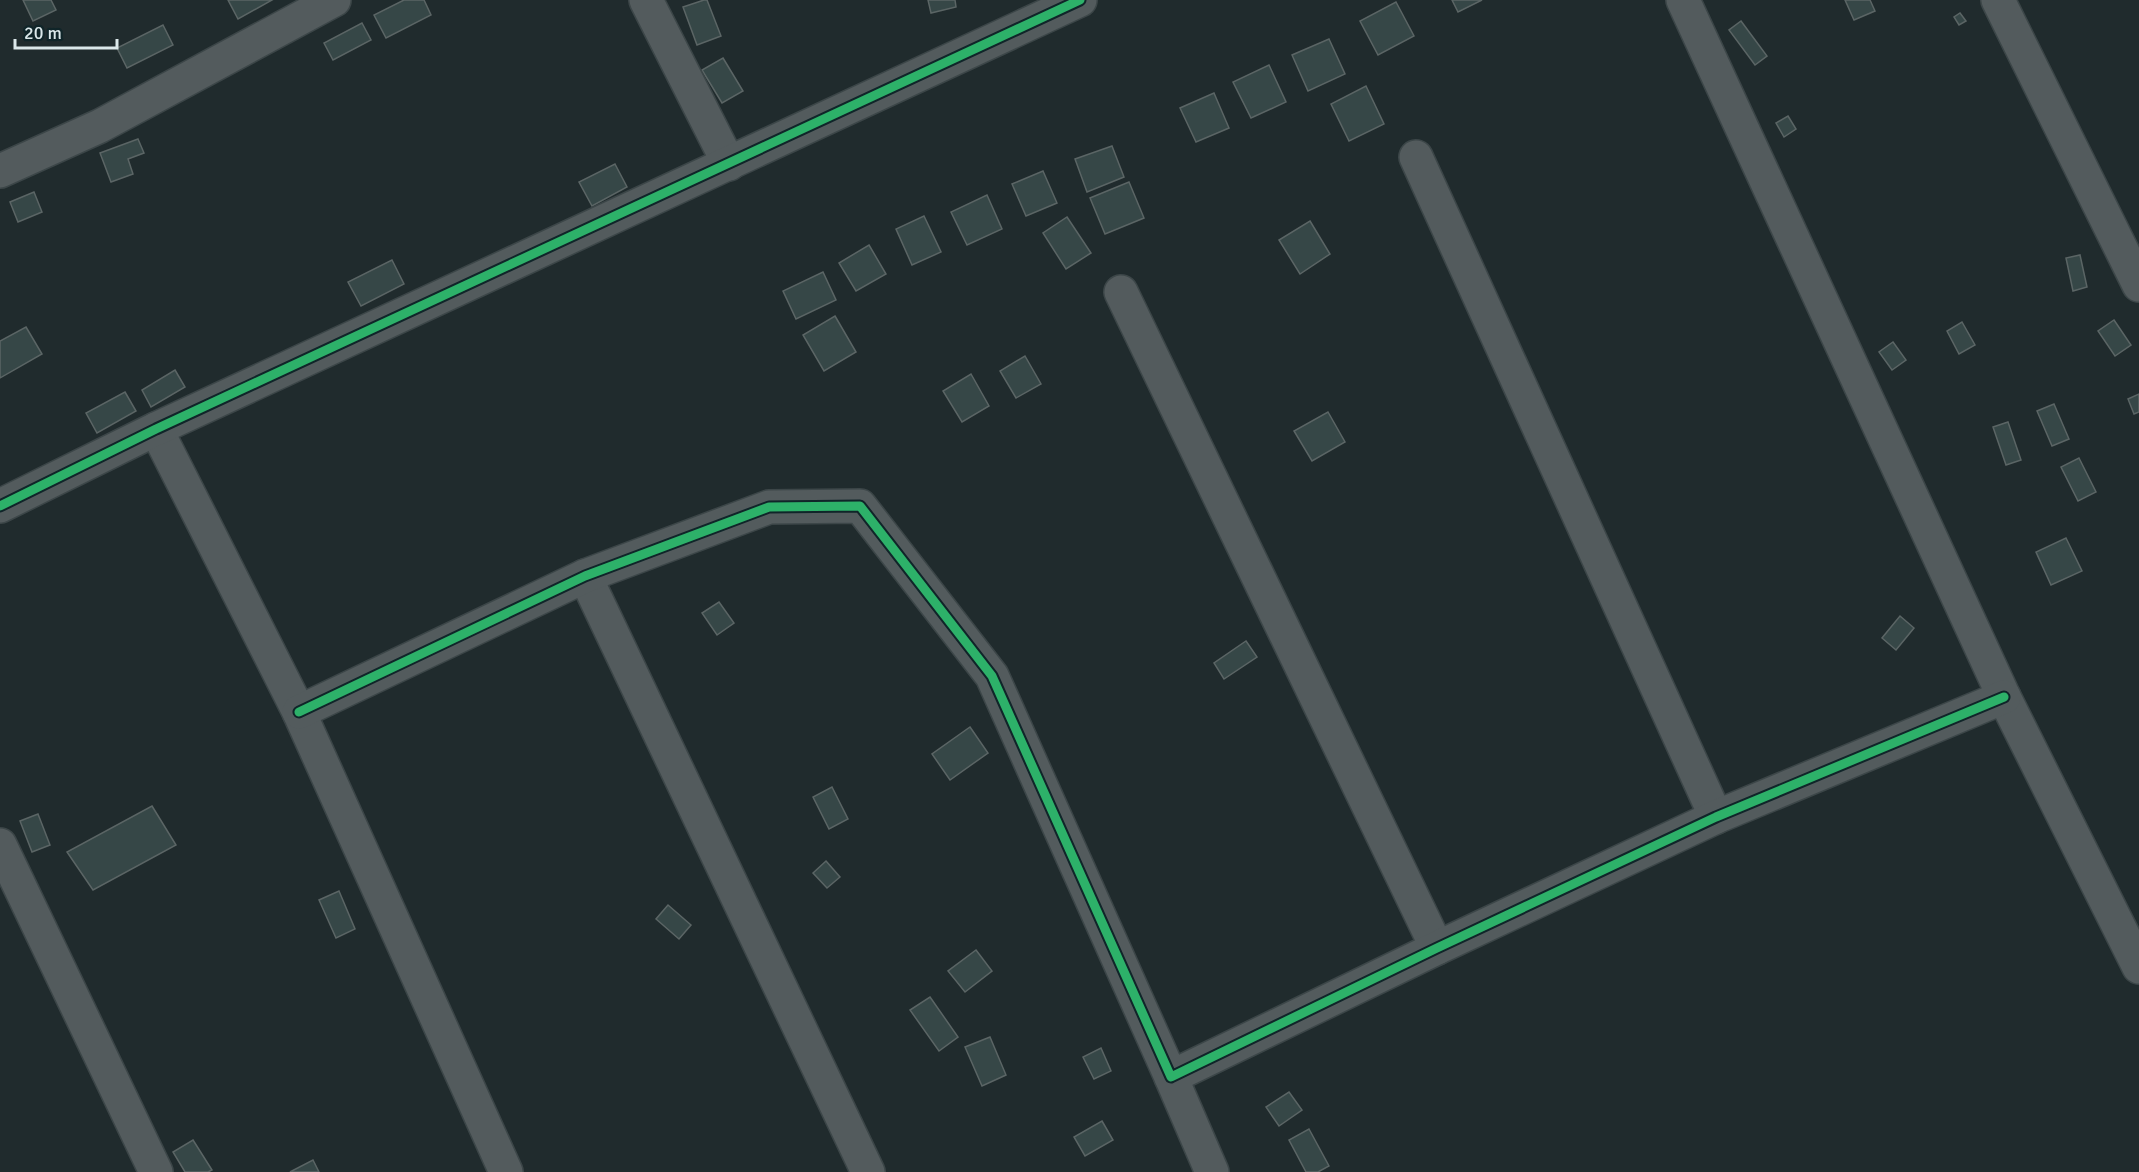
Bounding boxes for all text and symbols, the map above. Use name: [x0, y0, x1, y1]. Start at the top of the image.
scale bar: [15, 12, 117, 50]
text: 20 m: [24, 22, 62, 44]

